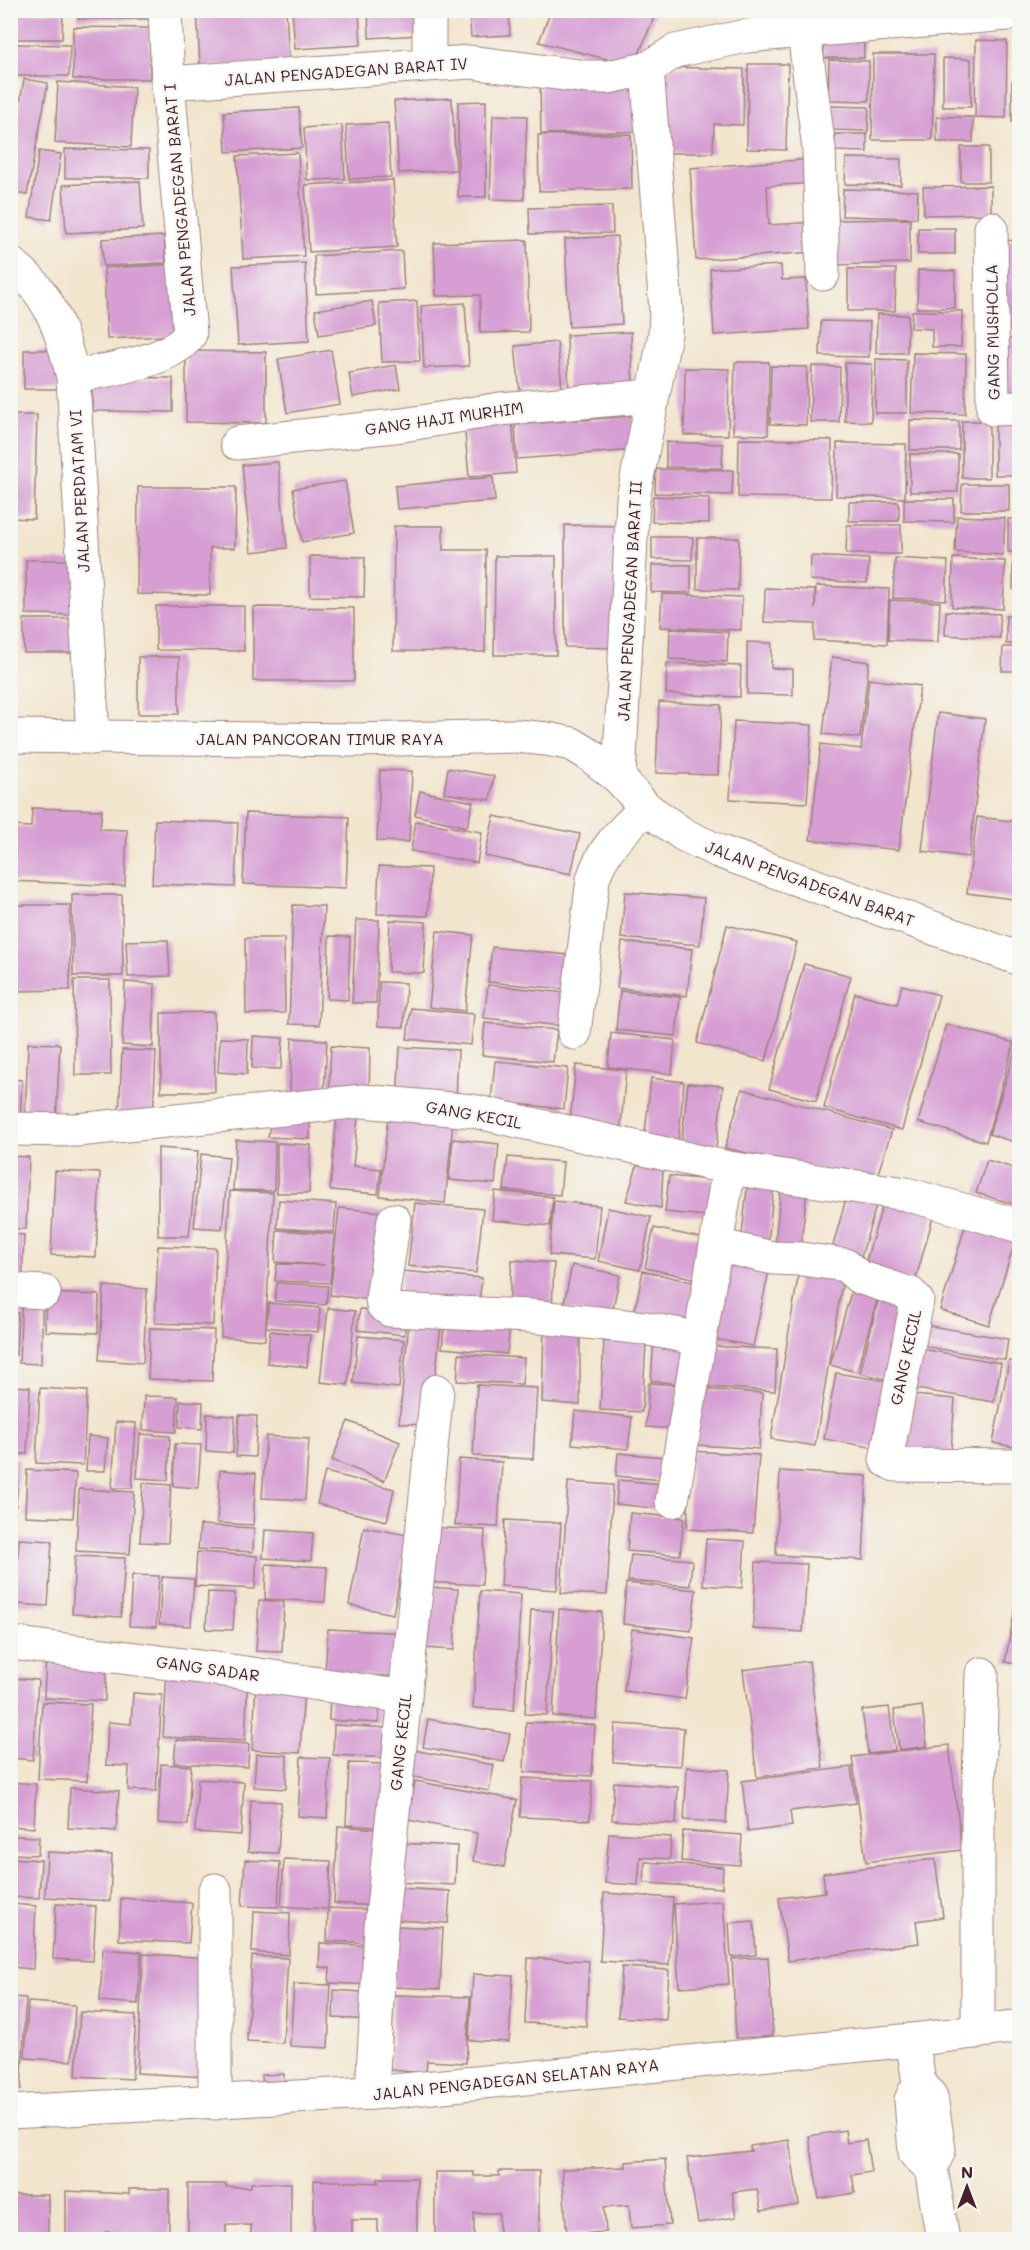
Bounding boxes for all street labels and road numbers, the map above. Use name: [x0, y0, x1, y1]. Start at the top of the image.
street label: JALAN PENGADEGAN BARAT IV: [224, 52, 468, 90]
street label: JALAN PENGADEGAN BARAT I: [158, 83, 200, 317]
street label: GANG MUSHOLLA: [980, 264, 1004, 400]
street label: GANG HAJI MURHIM: [363, 396, 525, 440]
street label: JALAN PERDATAM VI: [64, 409, 94, 573]
street label: JALAN PENGADEGAN BARAT II: [612, 480, 646, 722]
street label: JALAN PANCORAN TIMUR RAYA: [196, 728, 444, 749]
street label: JALAN PENGADEGAN BARAT: [702, 835, 918, 931]
street label: GANG KECIL: [424, 1095, 524, 1133]
street label: GANG KECIL: [885, 1307, 926, 1407]
street label: GANG SADAR: [155, 1650, 261, 1686]
street label: GANG KECIL: [384, 1692, 416, 1792]
street label: JALAN PENGADEGAN SELATAN RAYA: [372, 2054, 660, 2104]

